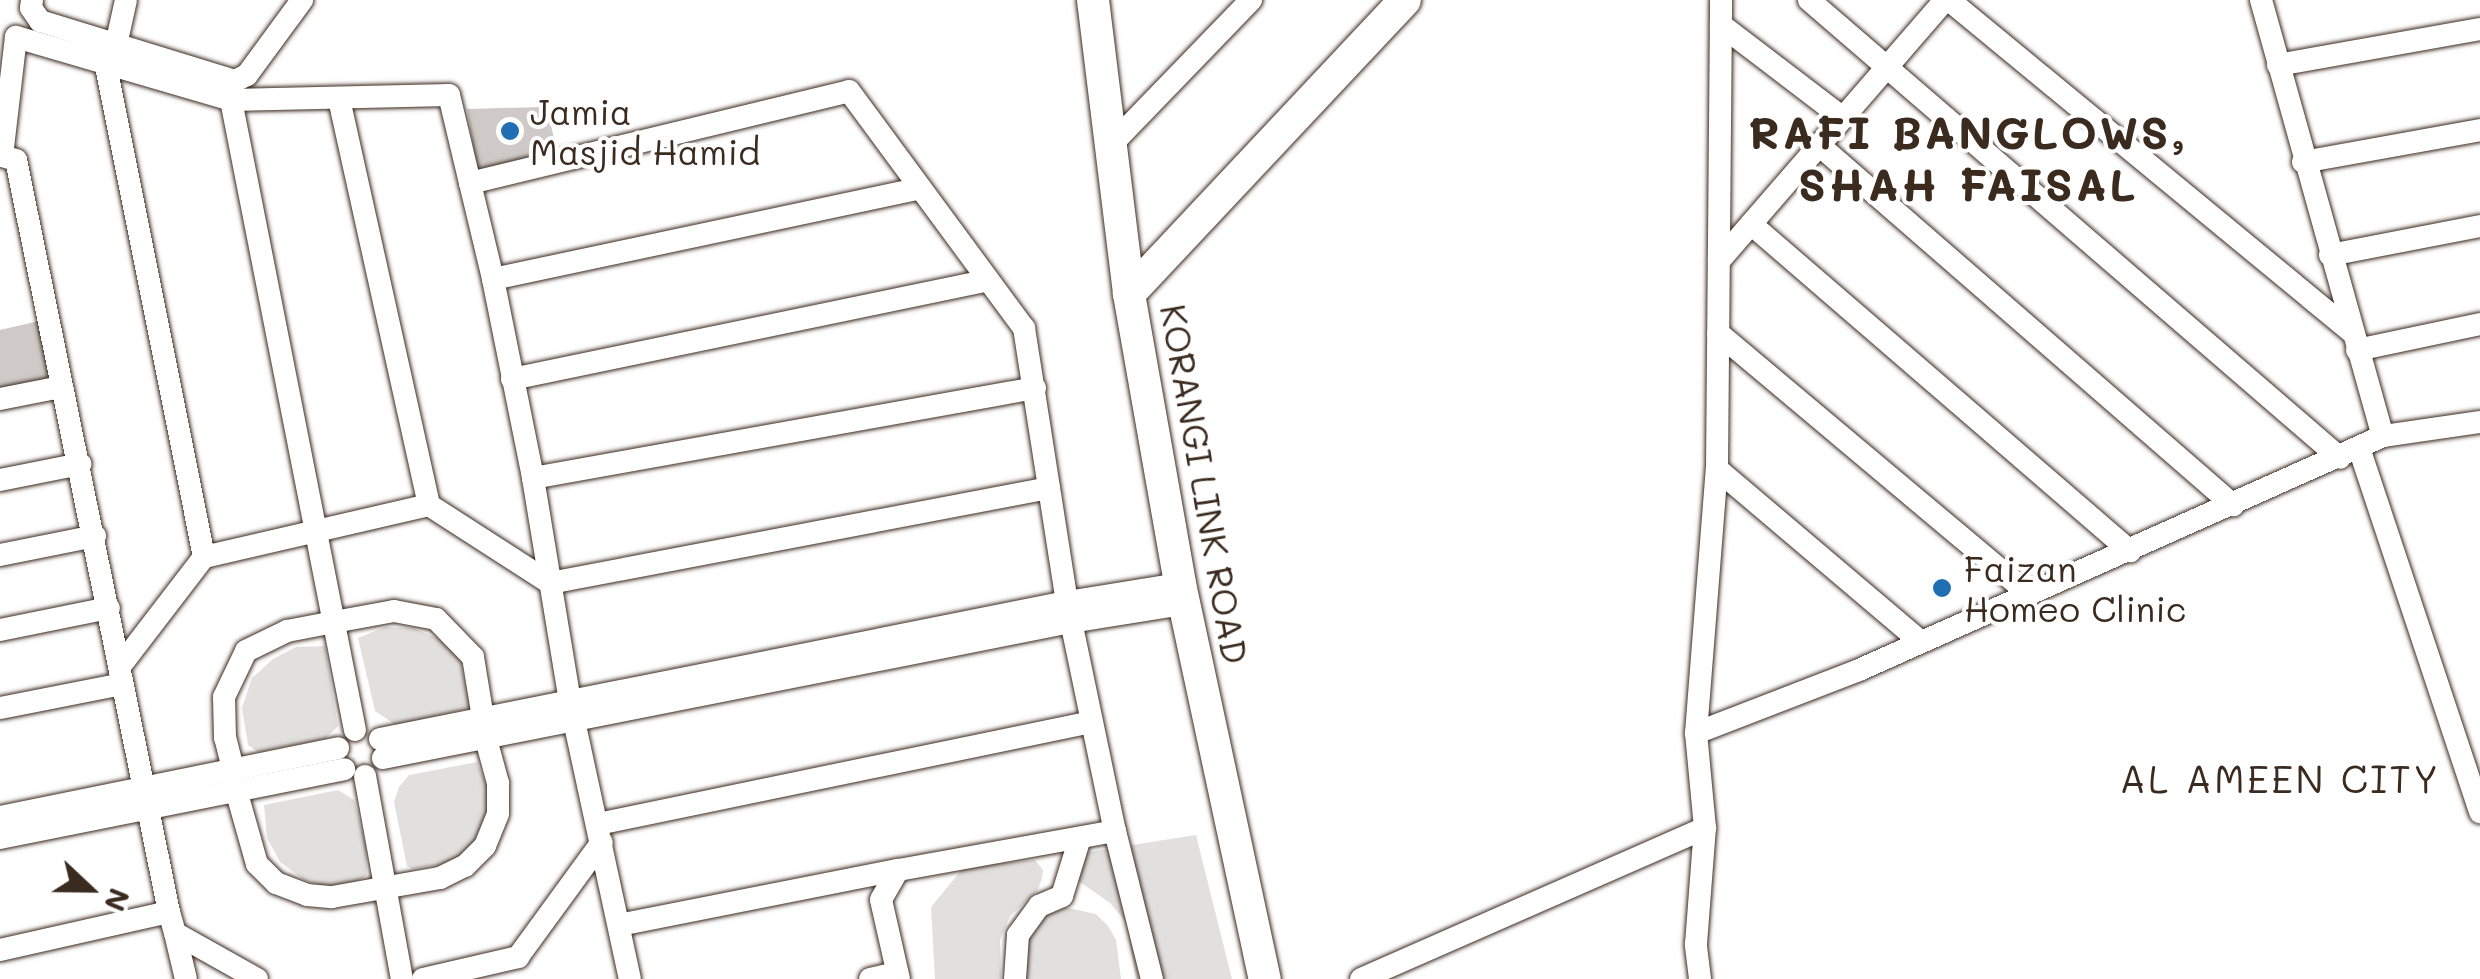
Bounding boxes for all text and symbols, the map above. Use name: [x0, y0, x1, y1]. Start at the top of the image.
place label: Jamia Masjid Hamid: [530, 90, 760, 172]
district label: RAFI BANGLOWS, SHAH FAISAL: [1749, 105, 2187, 211]
marker: Jamia Masjid Hamid: [499, 120, 521, 142]
street label: KORANGI LINK ROAD: [1153, 301, 1257, 667]
place label: Faizan Homeo Clinic: [1964, 547, 2186, 629]
marker: Faizan Homeo Clinic: [1929, 575, 1955, 601]
district label: AL AMEEN CITY: [2119, 756, 2441, 802]
north arrow: [40, 839, 140, 939]
text: N: [97, 884, 138, 917]

